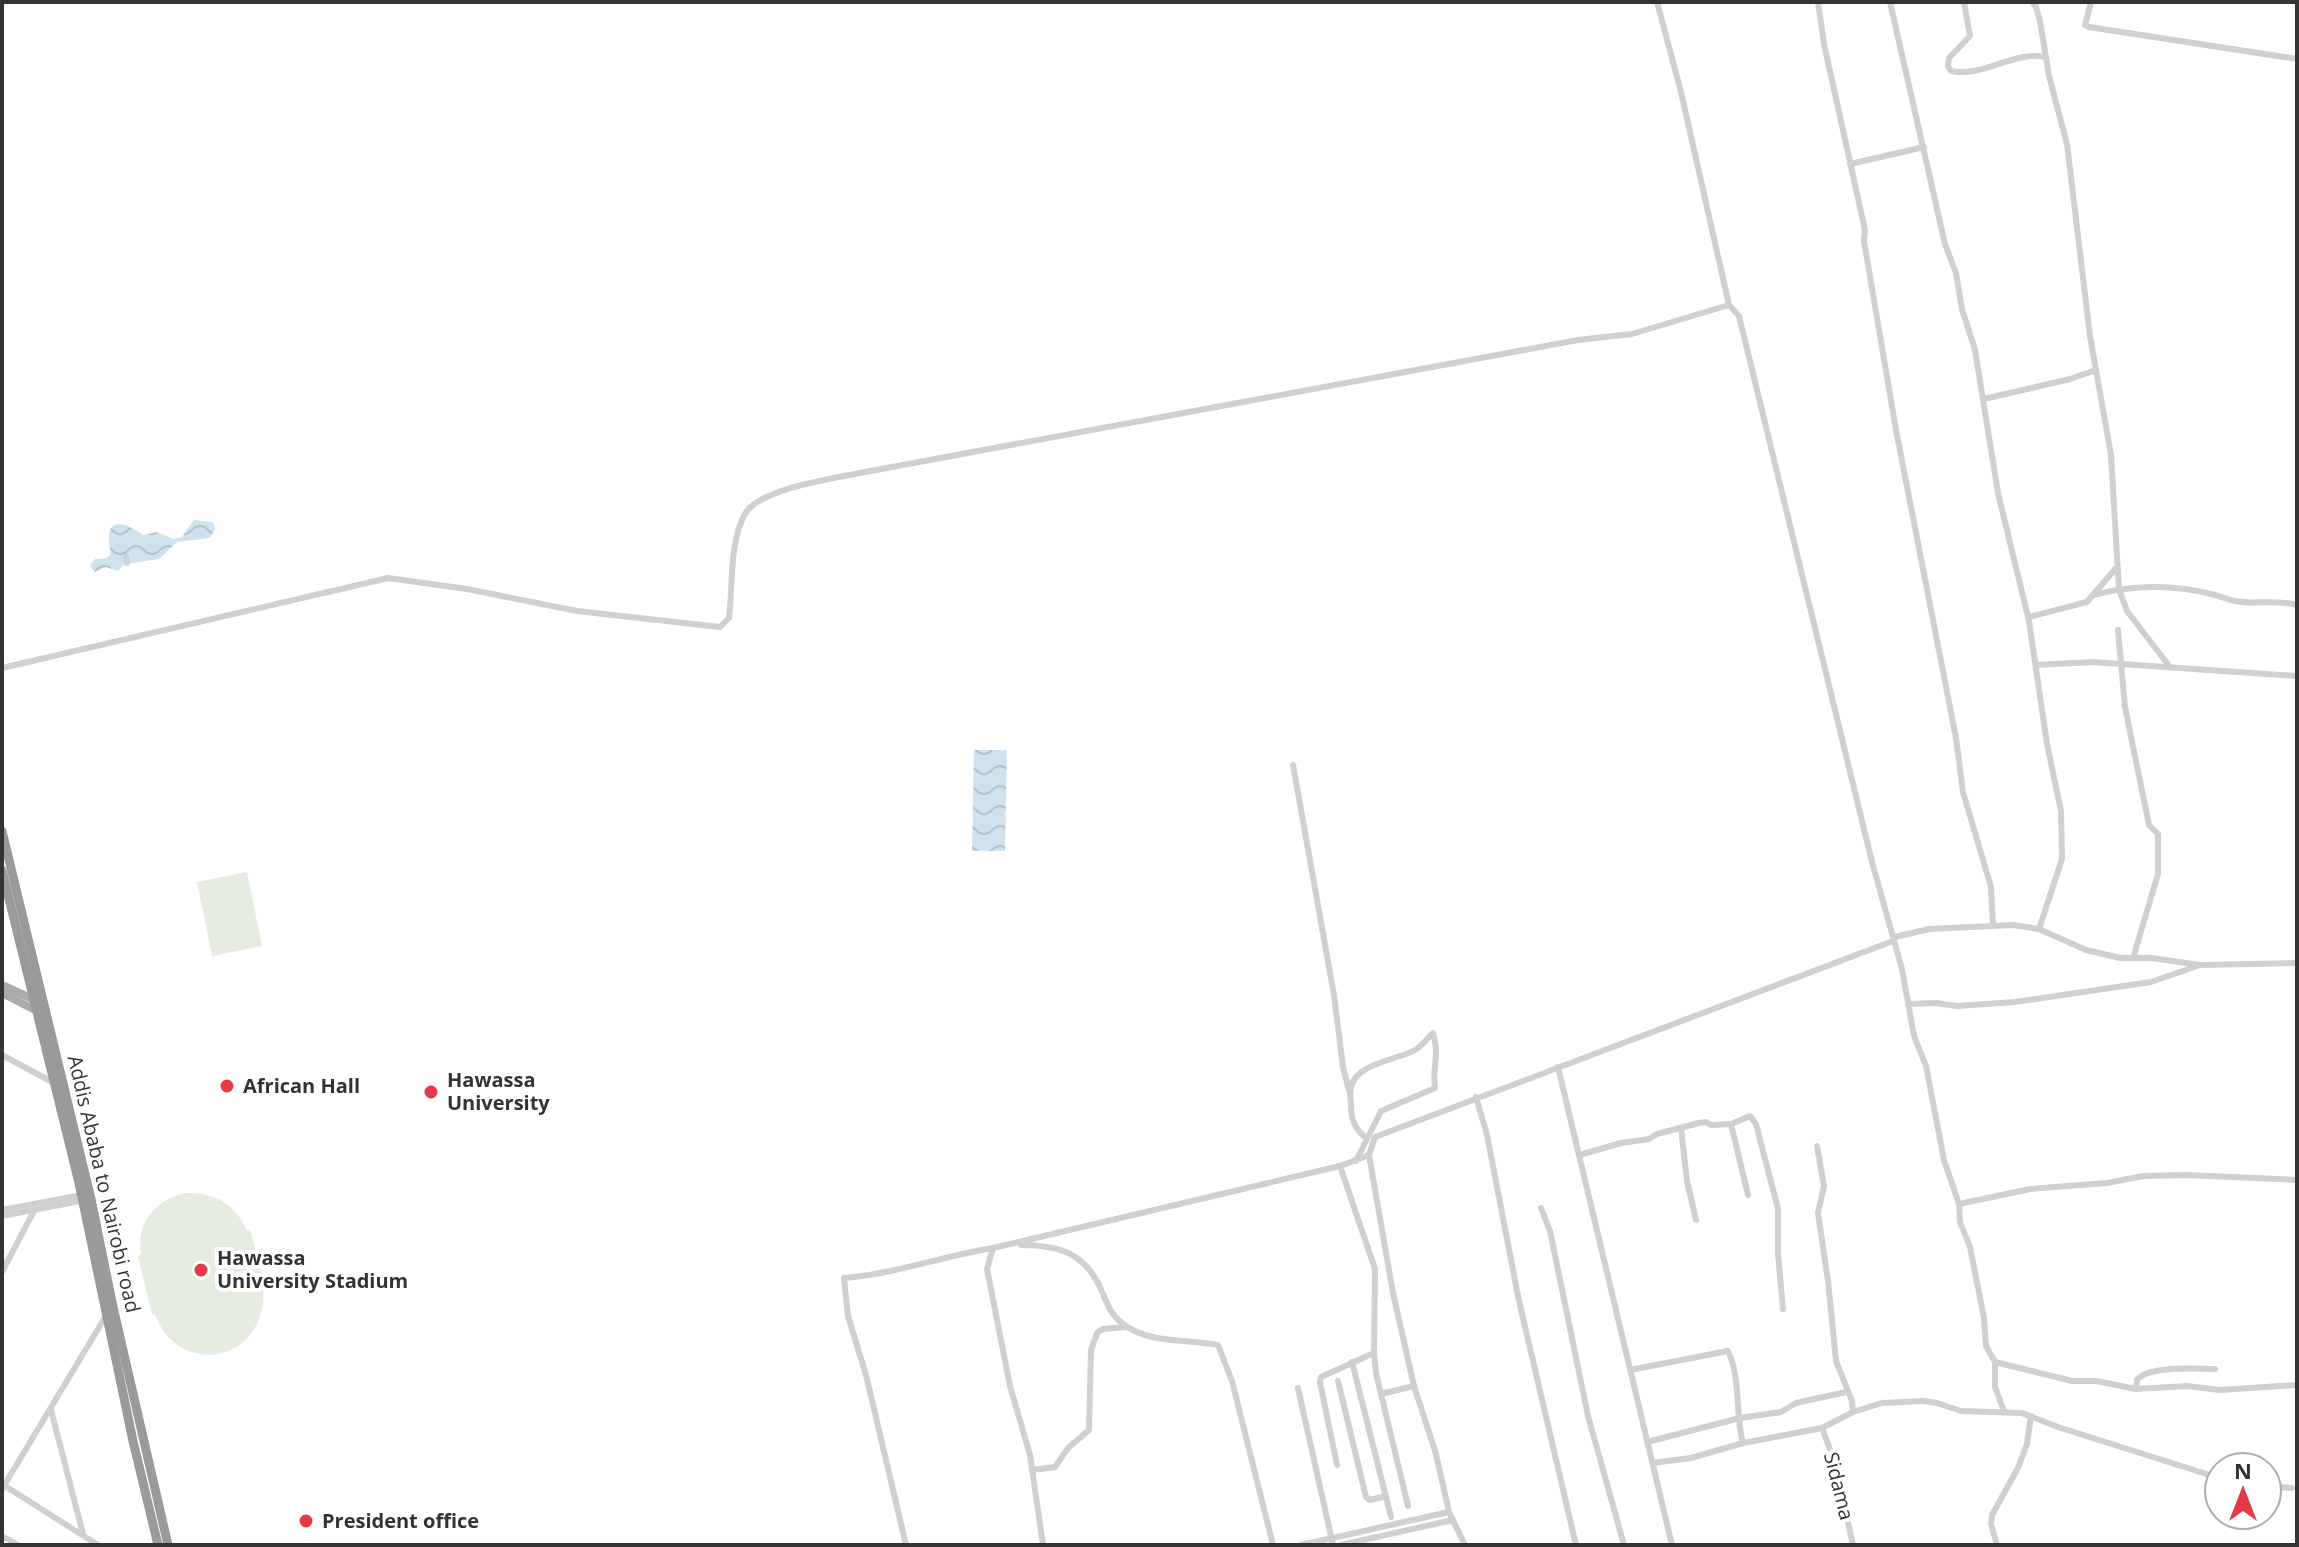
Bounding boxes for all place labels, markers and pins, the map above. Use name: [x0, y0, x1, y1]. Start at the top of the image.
place label: Hawassa University: [447, 1066, 550, 1116]
place label: African Hall: [243, 1072, 360, 1099]
marker: African Hall: [218, 1077, 236, 1095]
marker: Hawassa University: [422, 1083, 440, 1101]
place label: Hawassa University Stadium: [217, 1244, 408, 1294]
marker: Hawassa University Stadium: [192, 1261, 210, 1279]
place label: President office: [322, 1507, 479, 1534]
marker: President office: [297, 1512, 315, 1530]

